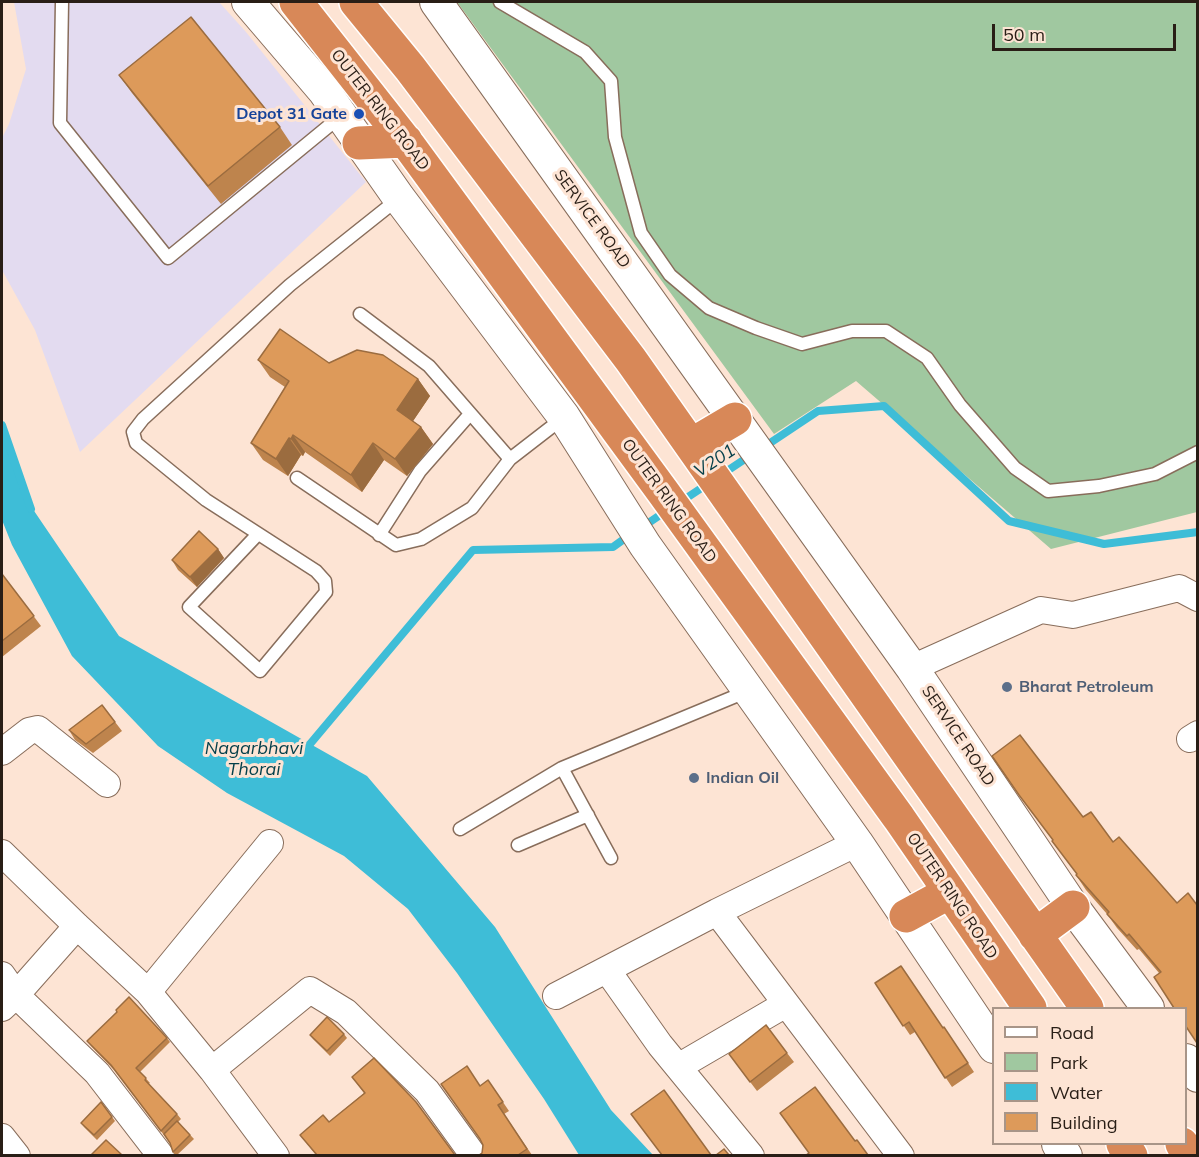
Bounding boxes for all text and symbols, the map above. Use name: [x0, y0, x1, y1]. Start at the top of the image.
scale bar: [995, 12, 1180, 50]
text: 50 m: [1003, 23, 1045, 46]
street label: OUTER RING ROAD: [327, 46, 433, 174]
place label: Depot 31 Gate: [236, 104, 347, 124]
marker: Depot 31 Gate: [352, 107, 366, 121]
street label: SERVICE ROAD: [550, 166, 634, 272]
street label: OUTER RING ROAD: [618, 435, 720, 567]
water label: V201: [690, 440, 740, 482]
place label: Bharat Petroleum: [1019, 677, 1154, 697]
marker: Bharat Petroleum: [1000, 680, 1014, 694]
street label: SERVICE ROAD: [917, 682, 999, 790]
water label: Nagarbhavi Thorai: [205, 738, 303, 780]
place label: Indian Oil: [706, 768, 779, 788]
marker: Indian Oil: [687, 771, 701, 785]
street label: OUTER RING ROAD: [903, 829, 1001, 963]
legend: [992, 1007, 1187, 1145]
text: Road: [1050, 1021, 1094, 1044]
text: Park: [1050, 1051, 1088, 1074]
text: Water: [1050, 1081, 1102, 1104]
text: Building: [1050, 1111, 1118, 1134]

